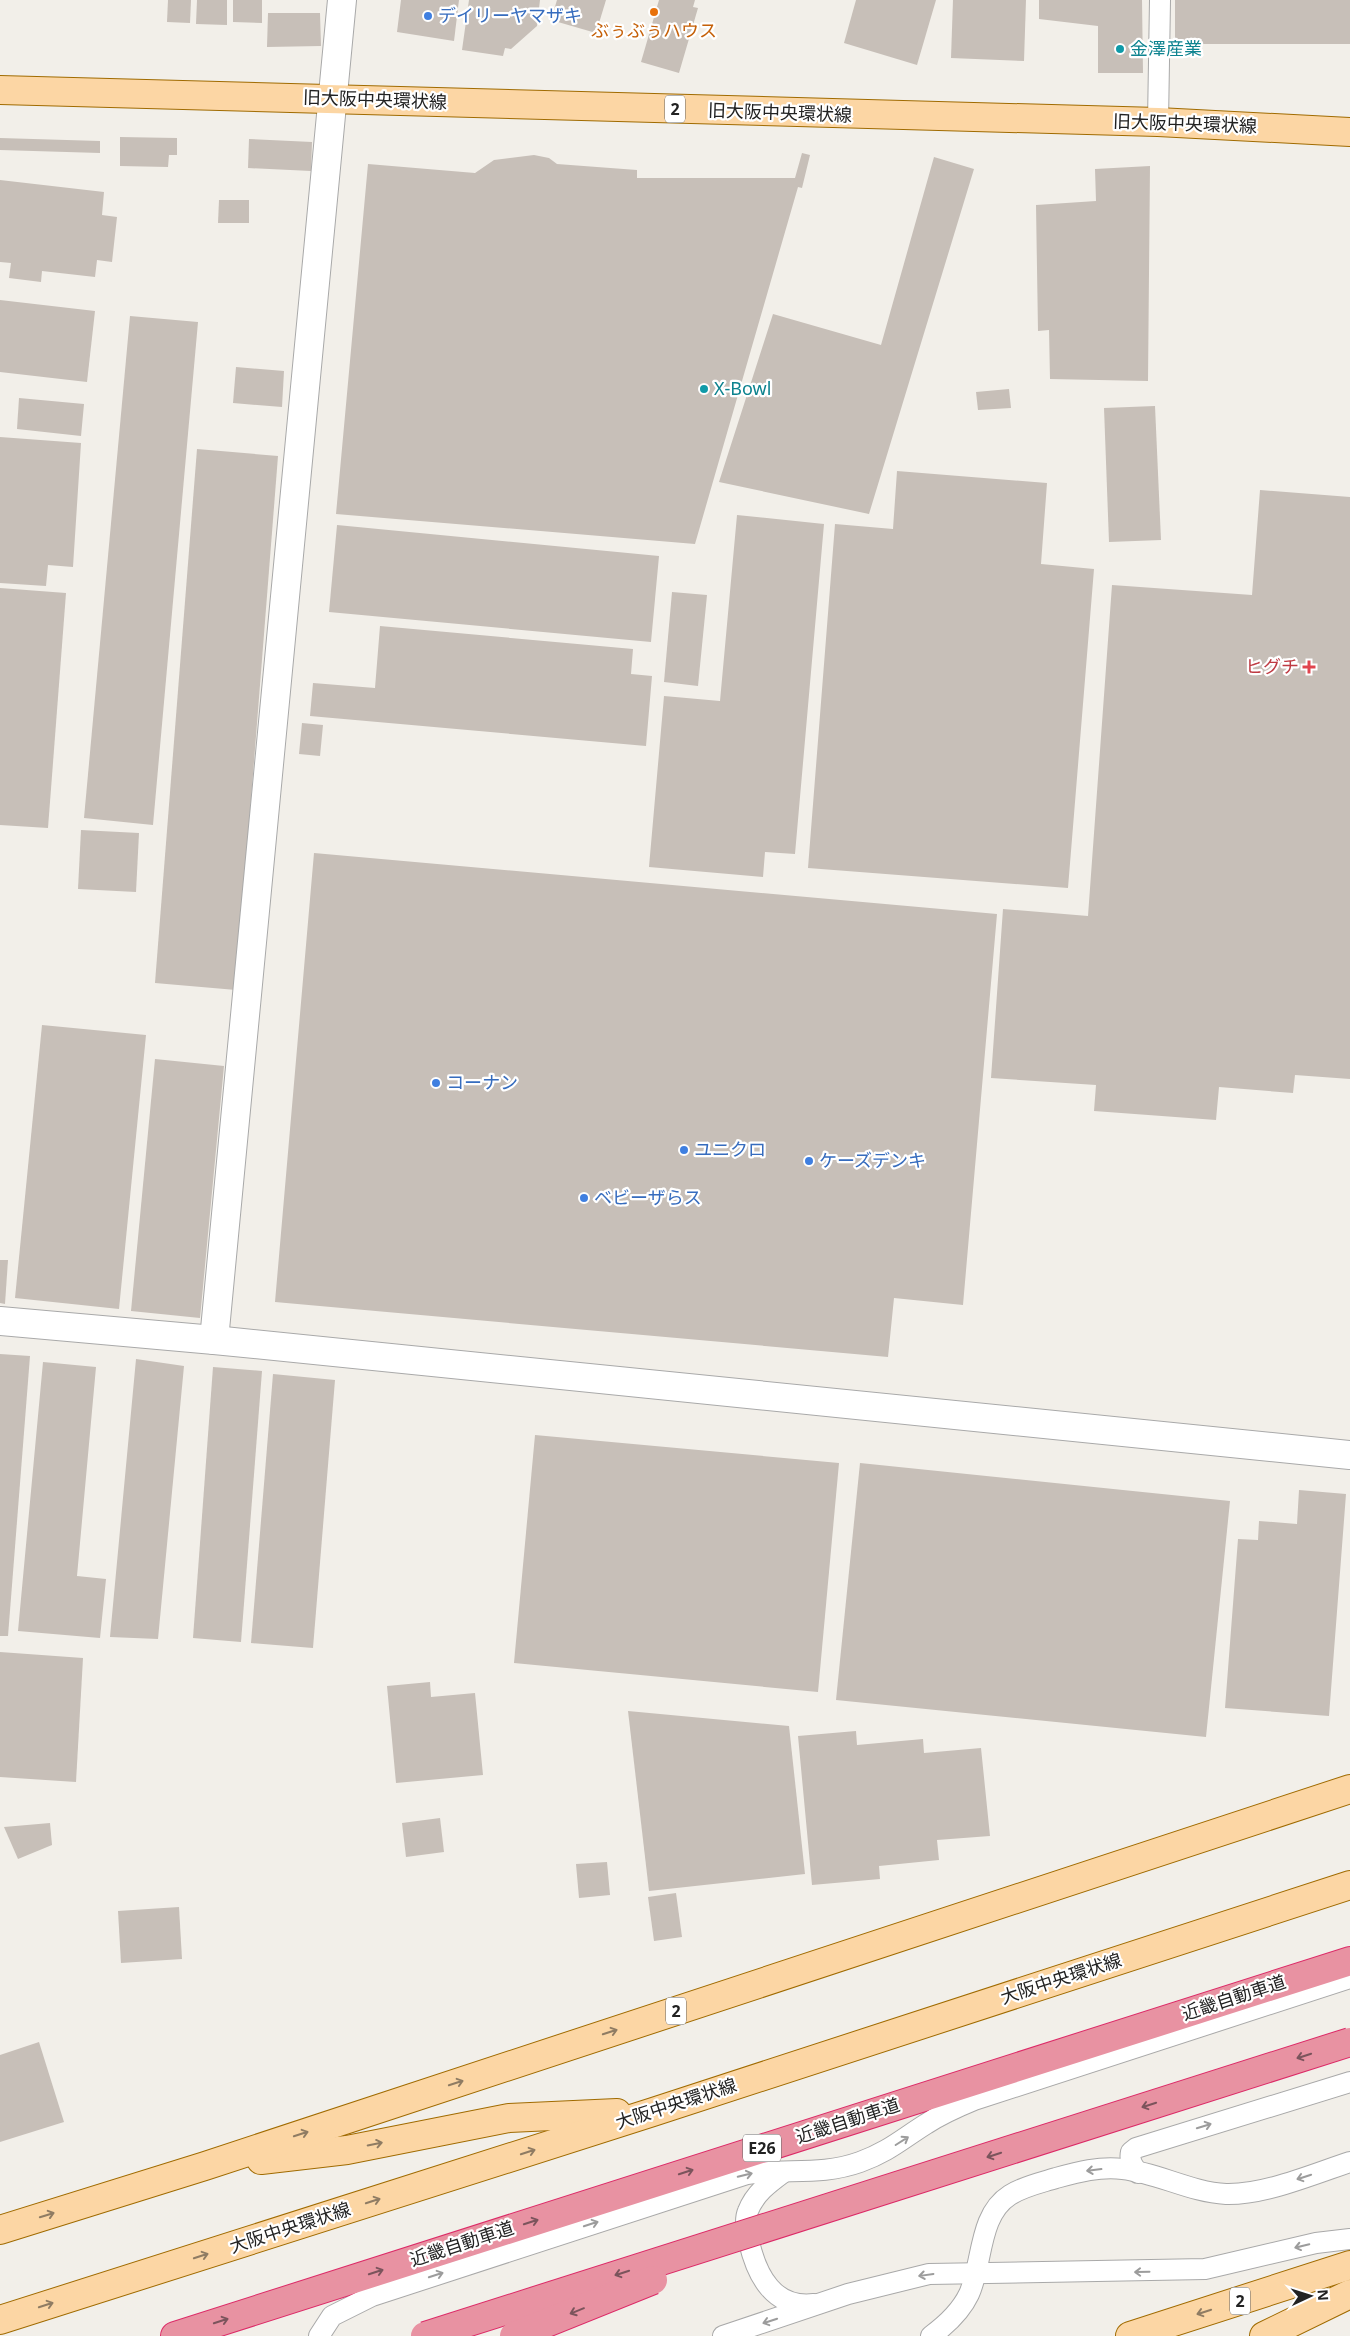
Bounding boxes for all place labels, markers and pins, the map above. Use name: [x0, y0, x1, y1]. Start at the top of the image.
place label: デイリーヤマザキ: [438, 3, 582, 27]
marker: ぶぅぶぅハウス: [648, 6, 660, 18]
marker: デイリーヤマザキ: [422, 10, 434, 22]
place label: ぶぅぶぅハウス: [591, 18, 717, 42]
place label: 金澤産業: [1130, 36, 1202, 60]
marker: 金澤産業: [1114, 43, 1126, 55]
place label: X-Bowl: [714, 376, 771, 400]
marker: X-Bowl: [698, 383, 710, 395]
place label: ヒグチ: [1245, 654, 1299, 678]
marker: ヒグチ: [1303, 661, 1315, 673]
place label: コーナン: [446, 1070, 518, 1094]
marker: コーナン: [430, 1077, 442, 1089]
place label: ユニクロ: [694, 1137, 766, 1161]
marker: ユニクロ: [678, 1144, 690, 1156]
place label: ケーズデンキ: [819, 1148, 926, 1172]
marker: ケーズデンキ: [803, 1155, 815, 1167]
place label: ベビーザらス: [594, 1185, 702, 1209]
marker: ベビーザらス: [578, 1192, 590, 1204]

